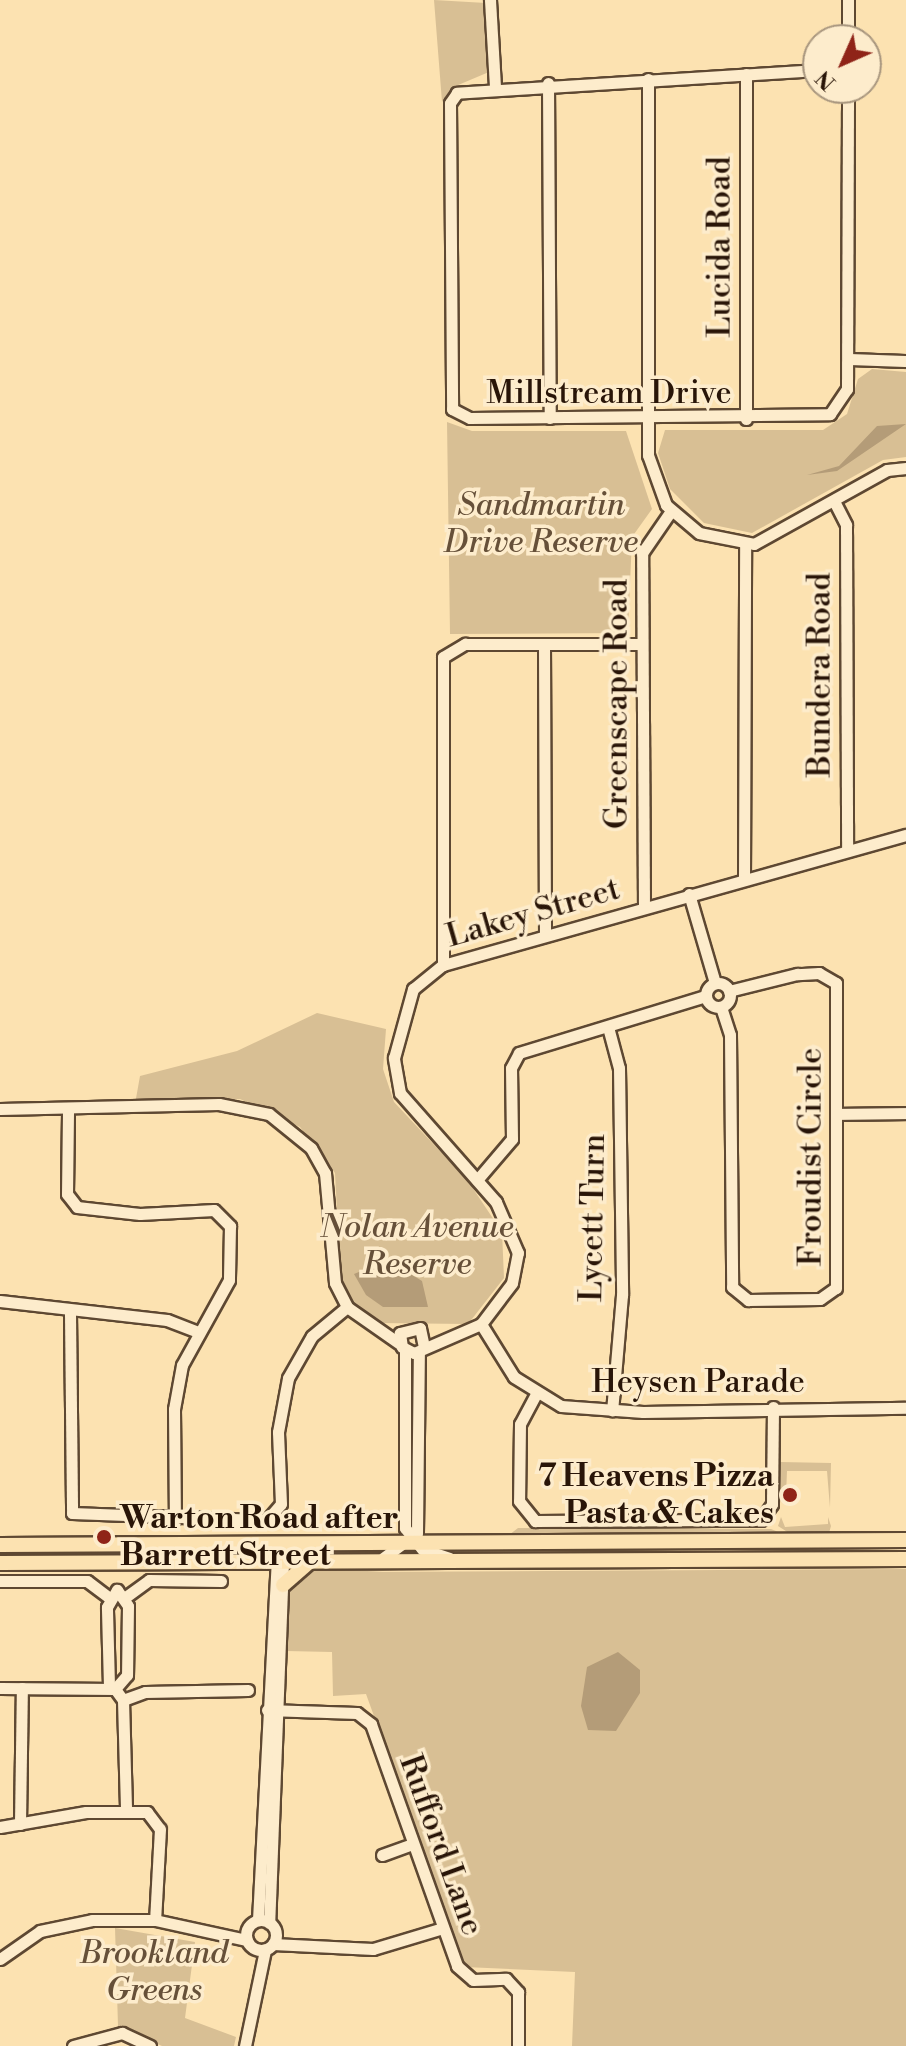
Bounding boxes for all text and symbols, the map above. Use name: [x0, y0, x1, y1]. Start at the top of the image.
north arrow: [802, 24, 882, 104]
text: N: [810, 64, 842, 96]
street label: Lucida Road: [701, 156, 739, 338]
street label: Millstream Drive: [486, 374, 732, 412]
park label: Sandmartin Drive Reserve: [444, 487, 638, 562]
street label: Bundera Road: [801, 573, 839, 777]
street label: Greenscape Road: [598, 579, 636, 829]
street label: Lakey Street: [442, 870, 624, 956]
street label: Froudist Circle: [792, 1048, 830, 1266]
street label: Lycett Turn: [572, 1134, 614, 1302]
park label: Nolan Avenue Reserve: [320, 1209, 514, 1284]
street label: Heysen Parade: [591, 1363, 805, 1401]
place label: 7 Heavens Pizza Pasta & Cakes: [538, 1458, 774, 1533]
marker: 7 Heavens Pizza Pasta & Cakes: [781, 1486, 799, 1504]
place label: Warton Road after Barrett Street: [120, 1500, 399, 1575]
marker: Warton Road after Barrett Street: [95, 1528, 113, 1546]
street label: Rufford Lane: [391, 1749, 491, 1941]
park label: Brookland Greens: [80, 1935, 228, 2010]

